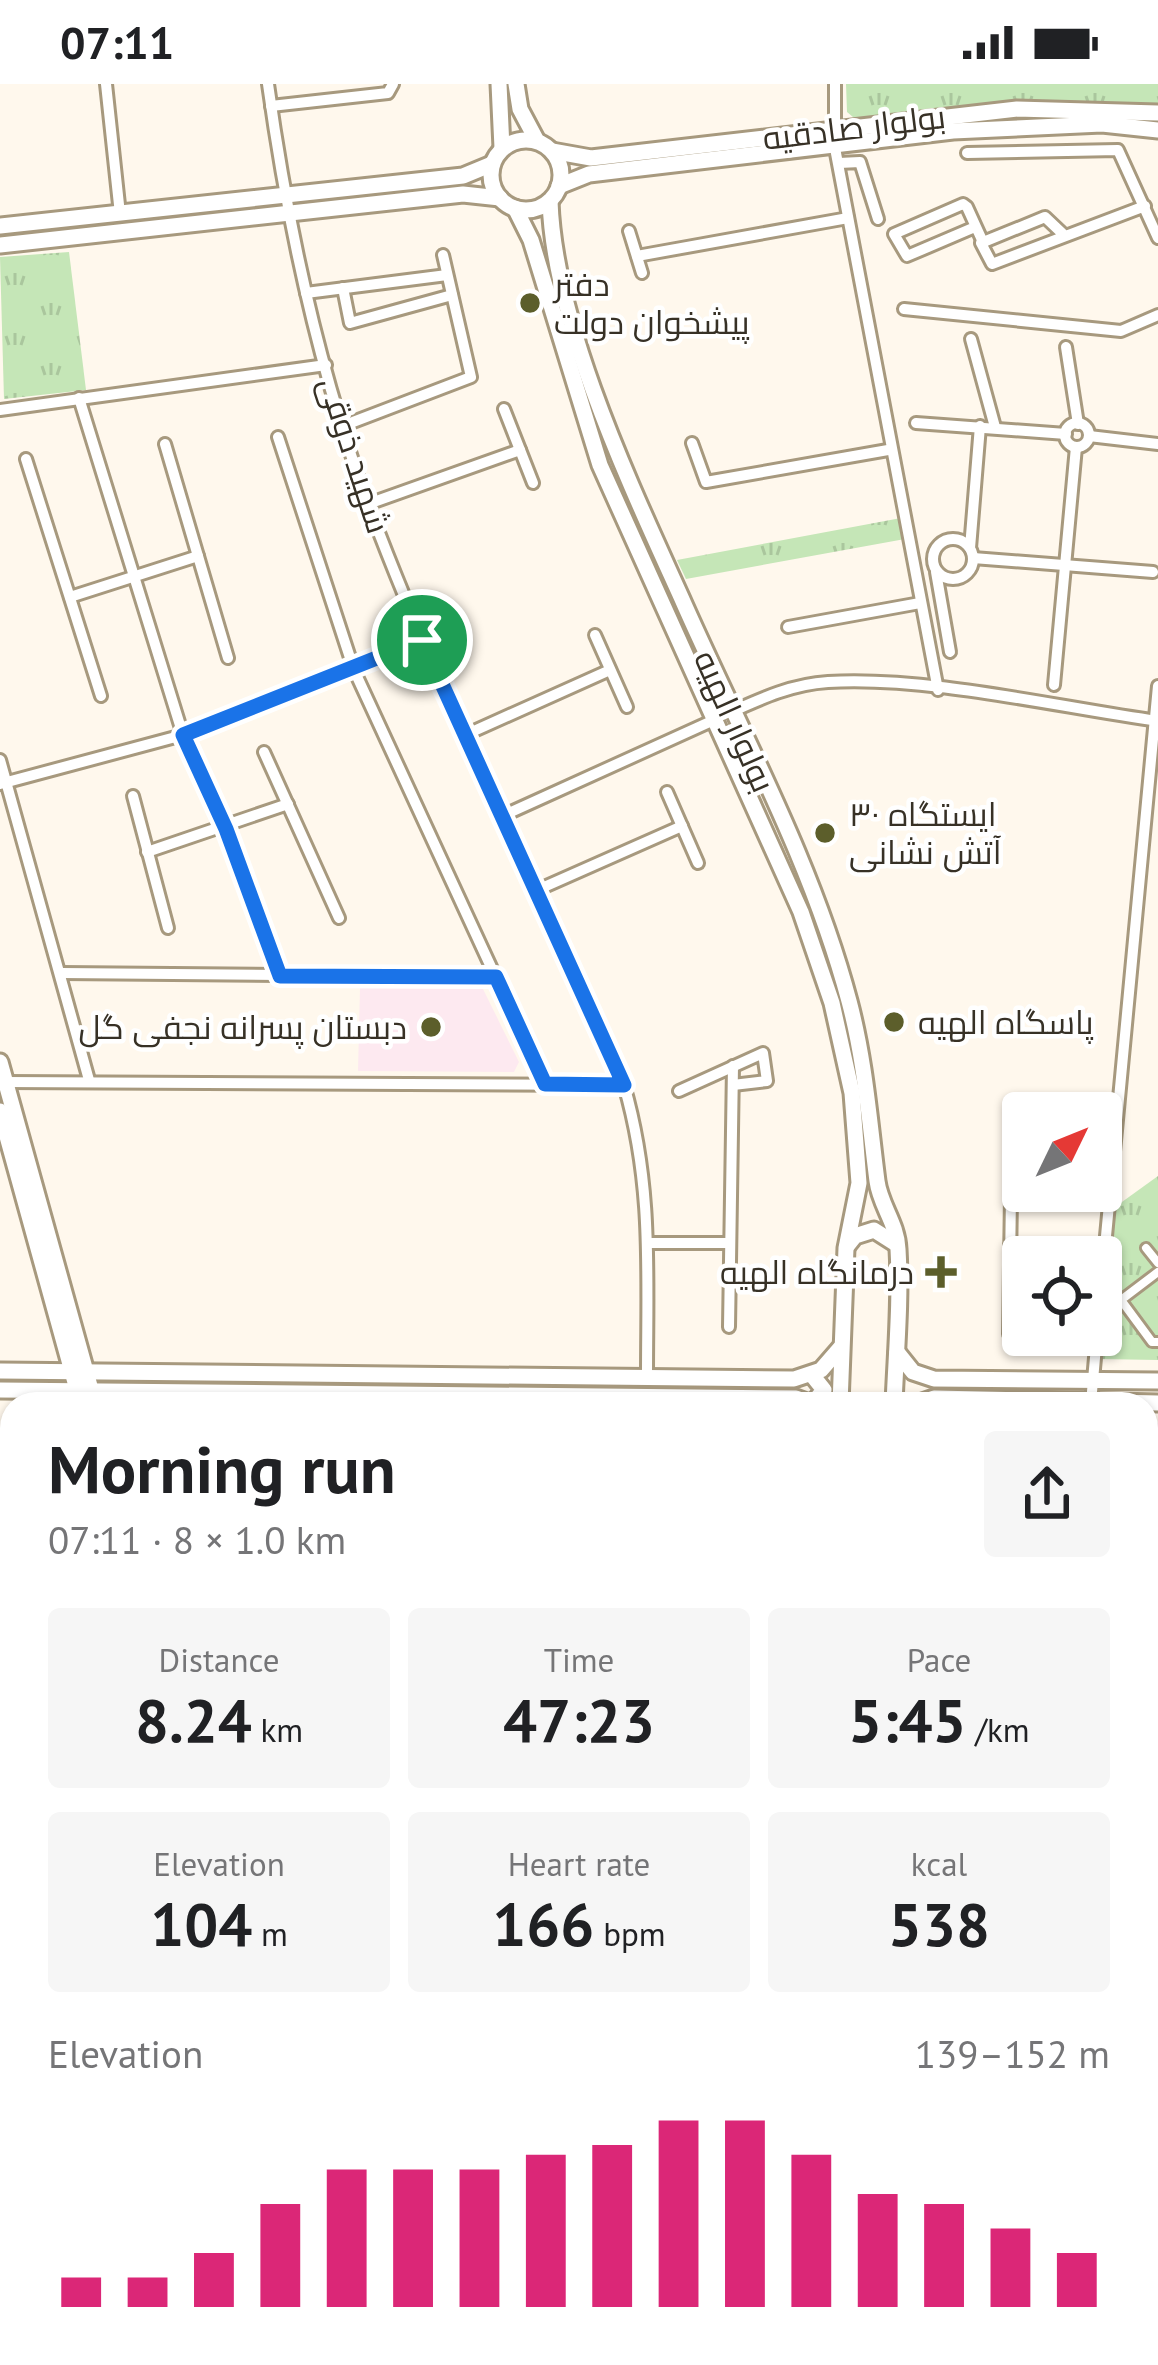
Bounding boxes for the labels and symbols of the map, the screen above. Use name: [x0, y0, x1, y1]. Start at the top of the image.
street label: بولوار صادقیه: [760, 94, 948, 159]
place label: دفتر پیشخوان دولت: [552, 262, 750, 344]
marker: دفتر پیشخوان دولت: [517, 290, 543, 316]
street label: شهید ذوقی: [310, 371, 401, 538]
pin: [371, 589, 473, 691]
street label: بولوار الهیه: [685, 643, 786, 798]
place label: ایستگاه ۳۰ آتش نشانی: [849, 792, 1002, 873]
marker: ایستگاه ۳۰ آتش نشانی: [812, 820, 838, 846]
place label: پاسگاه الهیه: [918, 1000, 1094, 1044]
place label: دبستان پسرانه نجفی گل: [78, 1005, 407, 1049]
marker: پاسگاه الهیه: [881, 1009, 907, 1035]
marker: دبستان پسرانه نجفی گل: [418, 1014, 444, 1040]
north arrow: [1002, 1092, 1122, 1212]
place label: درمانگاه الهیه: [720, 1250, 914, 1293]
marker: درمانگاه الهیه: [925, 1256, 957, 1288]

